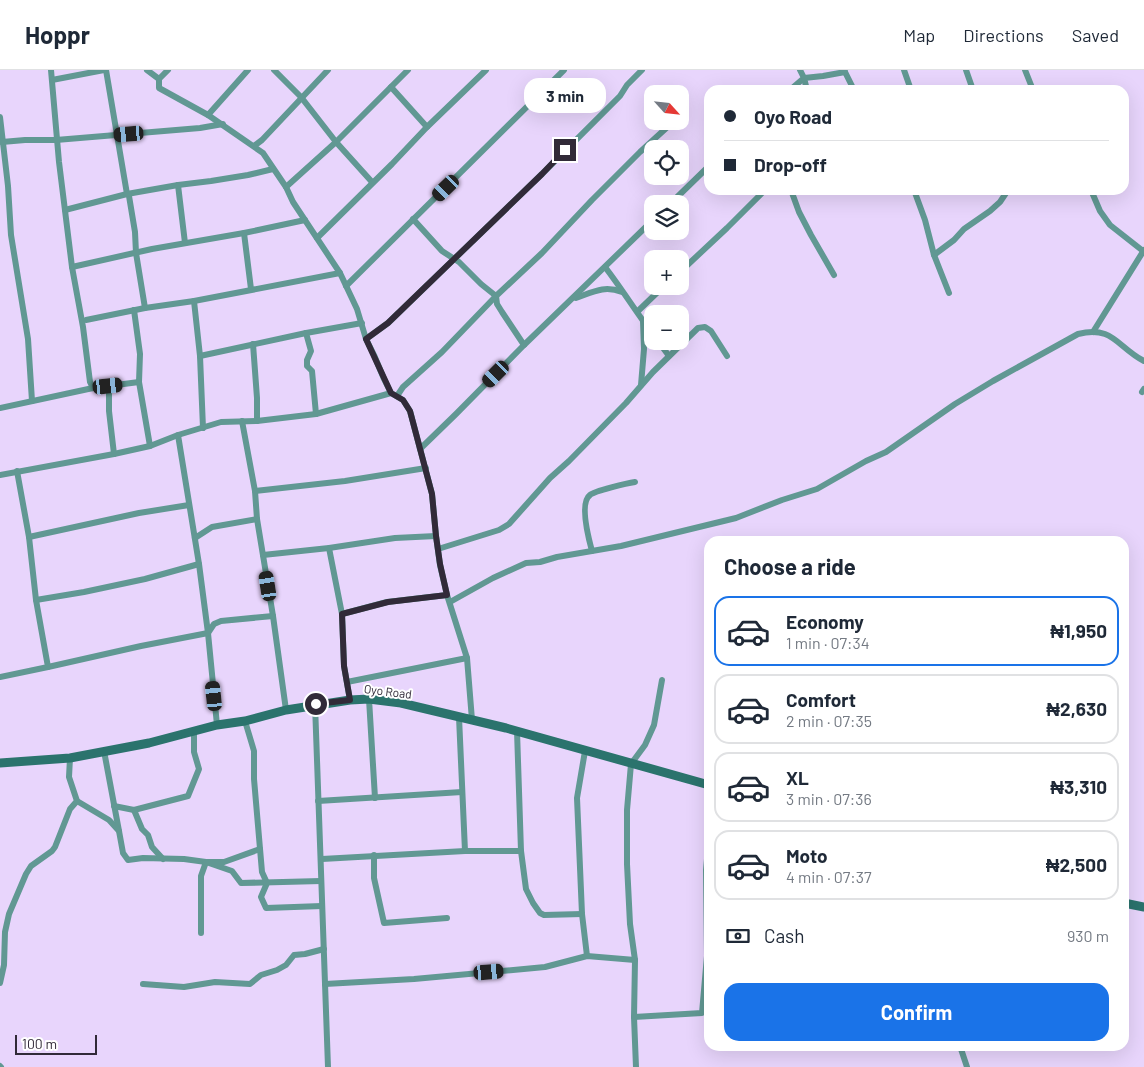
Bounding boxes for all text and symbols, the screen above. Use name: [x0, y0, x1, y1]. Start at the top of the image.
text: Hoppr: [25, 20, 90, 49]
text: Map: [903, 24, 935, 46]
text: Directions: [963, 24, 1044, 46]
text: Saved: [1072, 24, 1119, 46]
callout: 3 min: [524, 78, 606, 112]
north arrow: [644, 85, 689, 130]
map controls: [644, 85, 689, 350]
text: 3 min: [546, 86, 584, 105]
text: Oyo Road: [754, 105, 832, 128]
car: [113, 125, 144, 143]
route end: [554, 139, 576, 161]
button: locate: [644, 140, 689, 185]
text: Drop-off: [754, 153, 827, 176]
car: [429, 172, 462, 204]
button: layers: [644, 195, 689, 240]
button: +: [644, 250, 689, 295]
button: −: [644, 305, 689, 350]
car: [480, 358, 511, 390]
car: [92, 377, 123, 395]
text: Choose a ride: [724, 553, 856, 579]
car: [258, 570, 277, 602]
icon: car: [726, 609, 771, 654]
text: Economy: [786, 610, 864, 633]
text: ₦1,950: [1050, 619, 1107, 642]
text: 1 min · 07:34: [786, 633, 870, 652]
car: [204, 680, 223, 712]
street label: Oyo Road: [363, 681, 413, 701]
icon: car: [726, 687, 771, 732]
text: Comfort: [786, 688, 856, 711]
route start: [305, 693, 327, 715]
text: ₦2,630: [1046, 697, 1107, 720]
text: 2 min · 07:35: [786, 711, 872, 730]
icon: car: [726, 765, 771, 810]
text: XL: [786, 766, 809, 789]
text: ₦3,310: [1050, 775, 1107, 798]
text: 3 min · 07:36: [786, 789, 872, 808]
icon: car: [726, 843, 771, 888]
text: Moto: [786, 844, 828, 867]
text: ₦2,500: [1046, 853, 1107, 876]
text: 4 min · 07:37: [786, 867, 872, 886]
icon: cash: [724, 922, 752, 950]
text: Cash: [764, 924, 805, 947]
text: 930 m: [1067, 926, 1109, 945]
car: [473, 963, 504, 981]
button: Confirm: [724, 983, 1109, 1041]
scale bar: [15, 1032, 98, 1055]
text: 100 m: [22, 1035, 57, 1052]

